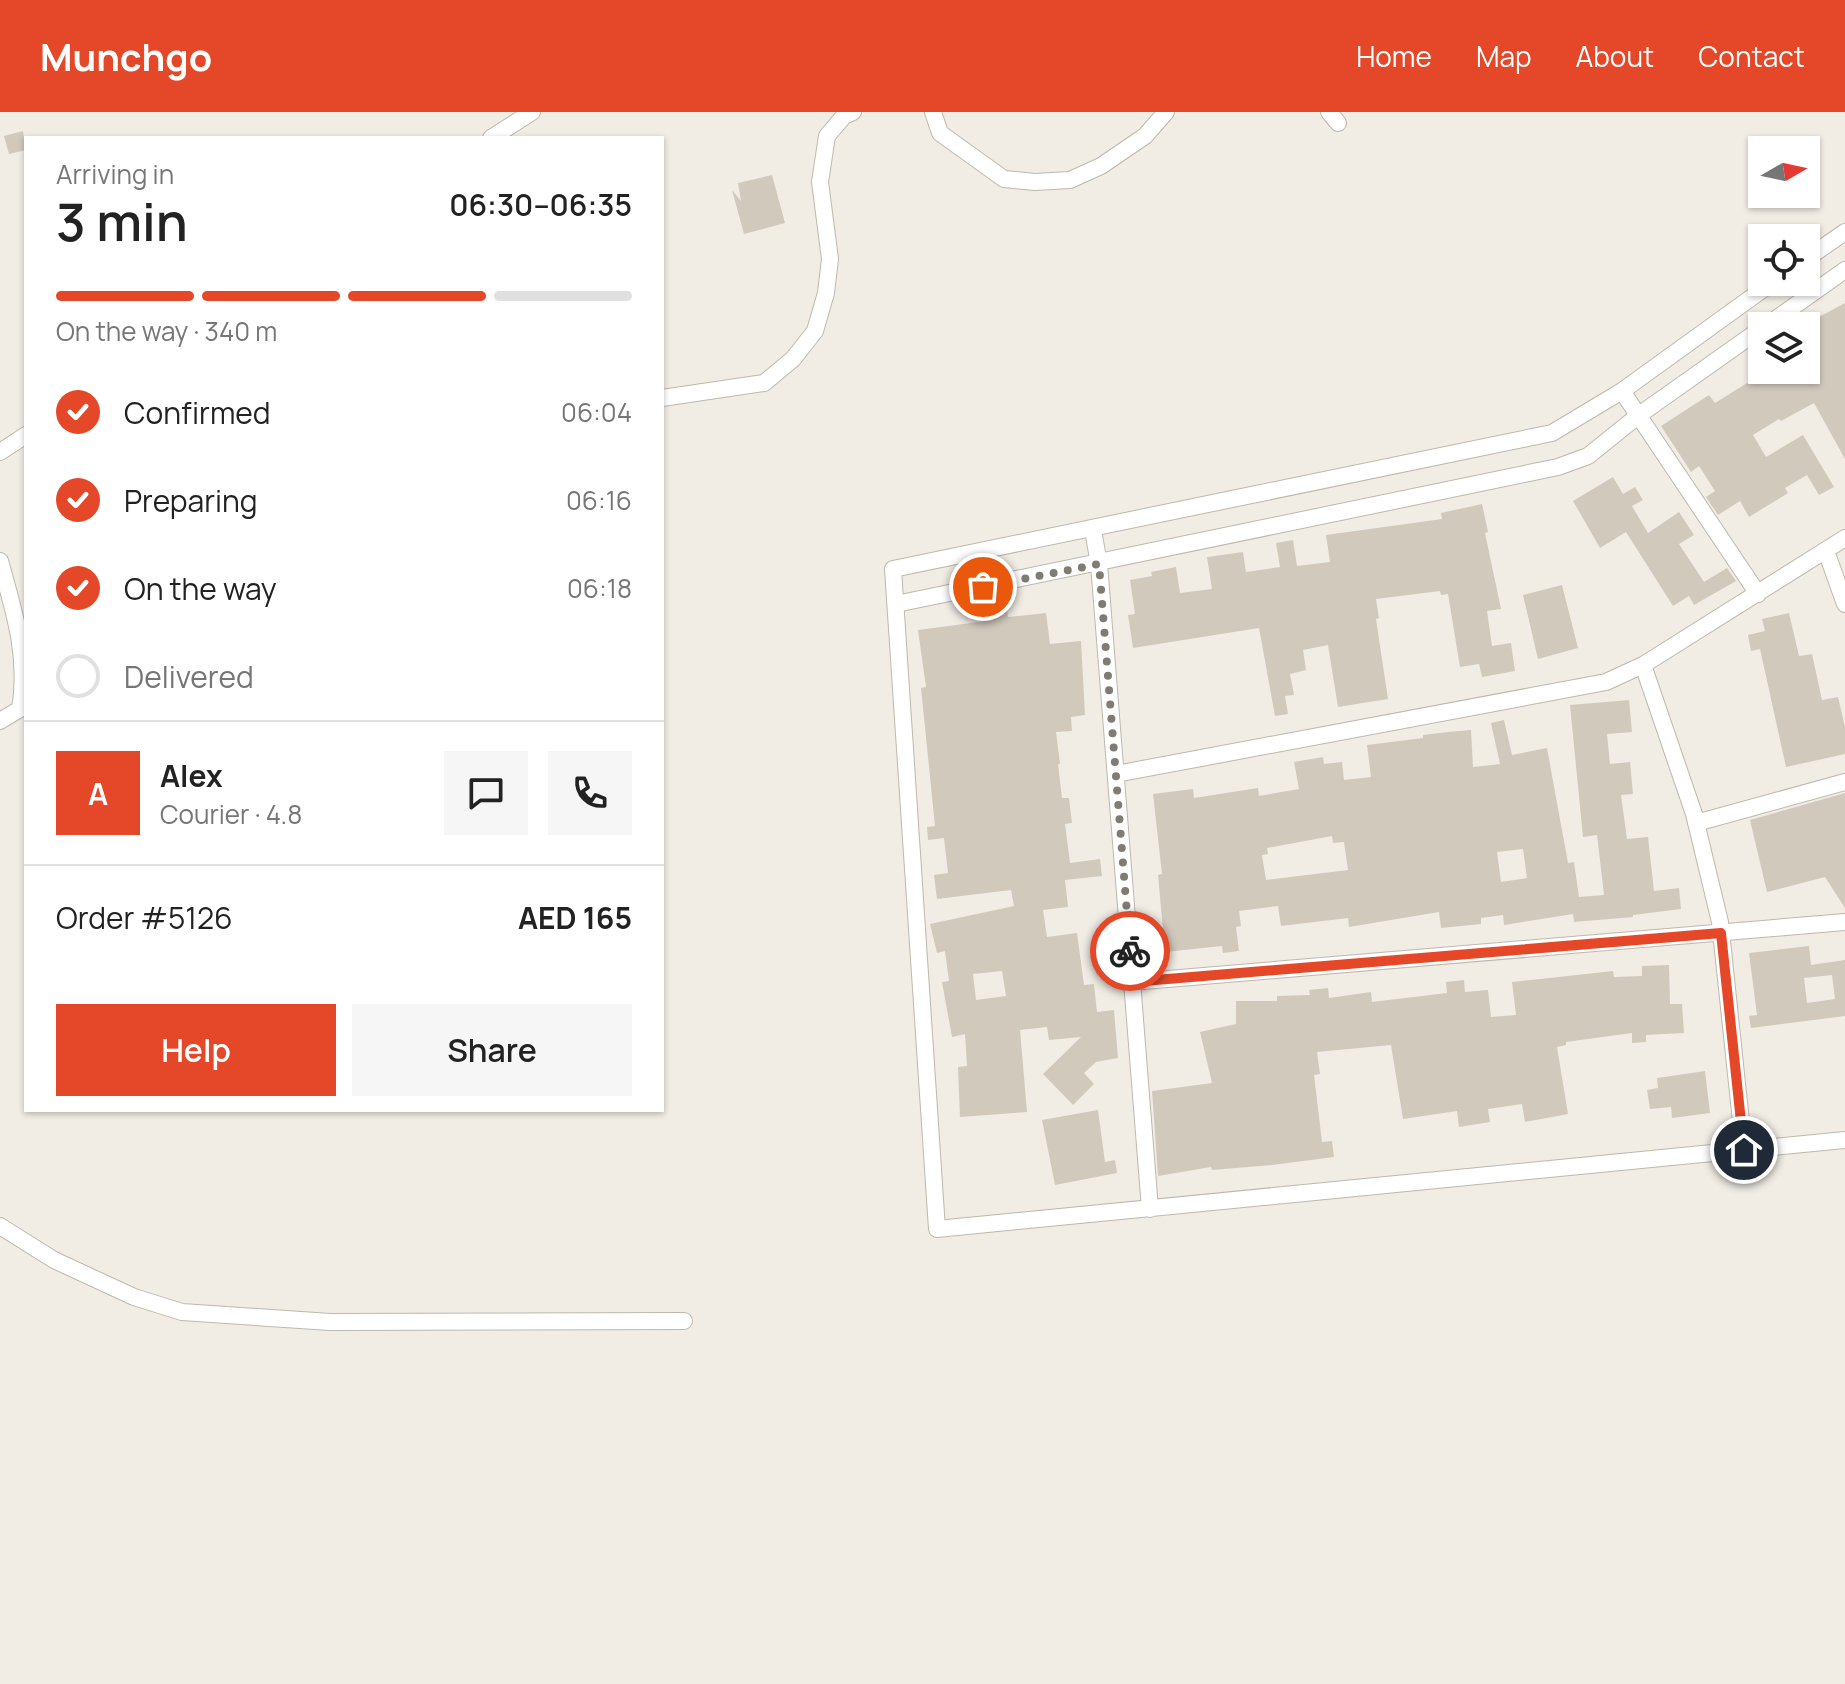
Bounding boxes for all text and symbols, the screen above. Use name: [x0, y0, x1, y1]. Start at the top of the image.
text: Munchgo: [40, 30, 212, 82]
text: Home: [1356, 37, 1432, 75]
text: Map: [1476, 37, 1532, 75]
text: About: [1576, 37, 1654, 75]
text: Contact: [1698, 37, 1805, 75]
north arrow: [1748, 136, 1820, 208]
map controls: [1748, 136, 1820, 384]
text: Arriving in: [56, 156, 174, 192]
text: 06:30–06:35: [449, 184, 632, 225]
text: 3 min: [56, 186, 188, 257]
button: locate: [1748, 224, 1820, 296]
button: layers: [1748, 312, 1820, 384]
text: On the way · 340 m: [56, 313, 277, 349]
icon: check: [56, 390, 100, 434]
text: Confirmed: [124, 392, 271, 433]
text: 06:04: [561, 394, 632, 430]
icon: check: [56, 478, 100, 522]
text: Preparing: [124, 480, 258, 521]
text: 06:16: [566, 482, 632, 518]
pin: [949, 553, 1017, 621]
icon: bag: [961, 565, 1005, 609]
icon: check: [56, 566, 100, 610]
text: On the way: [124, 568, 277, 609]
text: 06:18: [567, 570, 632, 606]
text: Delivered: [124, 656, 254, 697]
button: chat: [444, 751, 528, 835]
button: phone: [548, 751, 632, 835]
text: Alex: [160, 755, 223, 796]
text: A: [88, 773, 108, 814]
text: Courier · 4.8: [160, 796, 302, 832]
text: Order #5126: [56, 897, 233, 938]
text: AED 165: [518, 897, 632, 938]
courier: [1090, 911, 1170, 991]
icon: bike: [1108, 929, 1152, 973]
button: Help: [56, 1004, 336, 1096]
button: Share: [352, 1004, 632, 1096]
pin: [1710, 1116, 1778, 1184]
icon: home: [1722, 1128, 1766, 1172]

